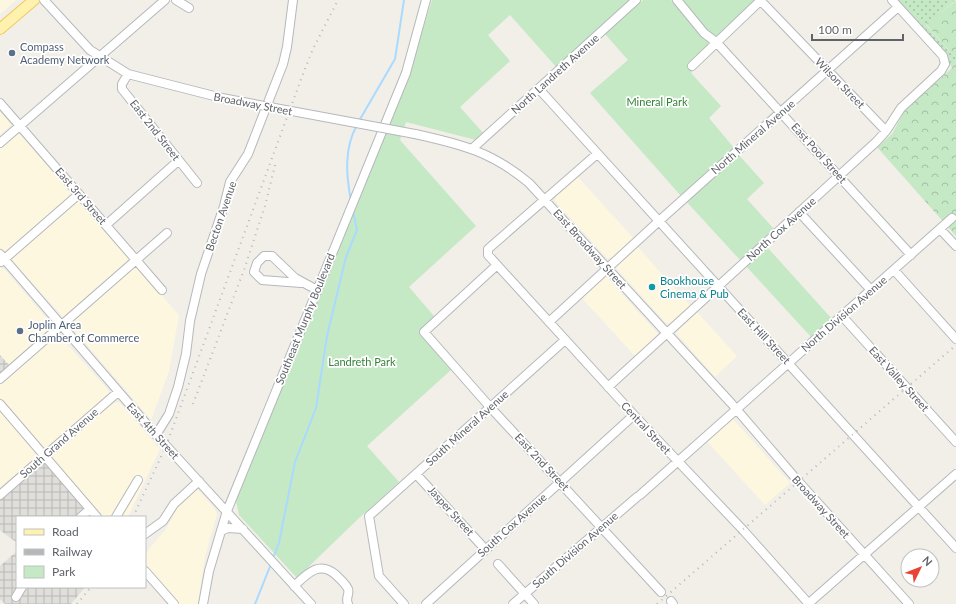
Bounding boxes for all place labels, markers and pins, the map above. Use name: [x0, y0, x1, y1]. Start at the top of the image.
place label: Compass Academy Network: [20, 40, 110, 66]
marker: Compass Academy Network: [7, 48, 17, 58]
place label: Bookhouse Cinema & Pub: [660, 274, 729, 300]
marker: Bookhouse Cinema & Pub: [647, 282, 657, 292]
place label: Joplin Area Chamber of Commerce: [28, 318, 139, 344]
marker: Joplin Area Chamber of Commerce: [15, 326, 25, 336]

